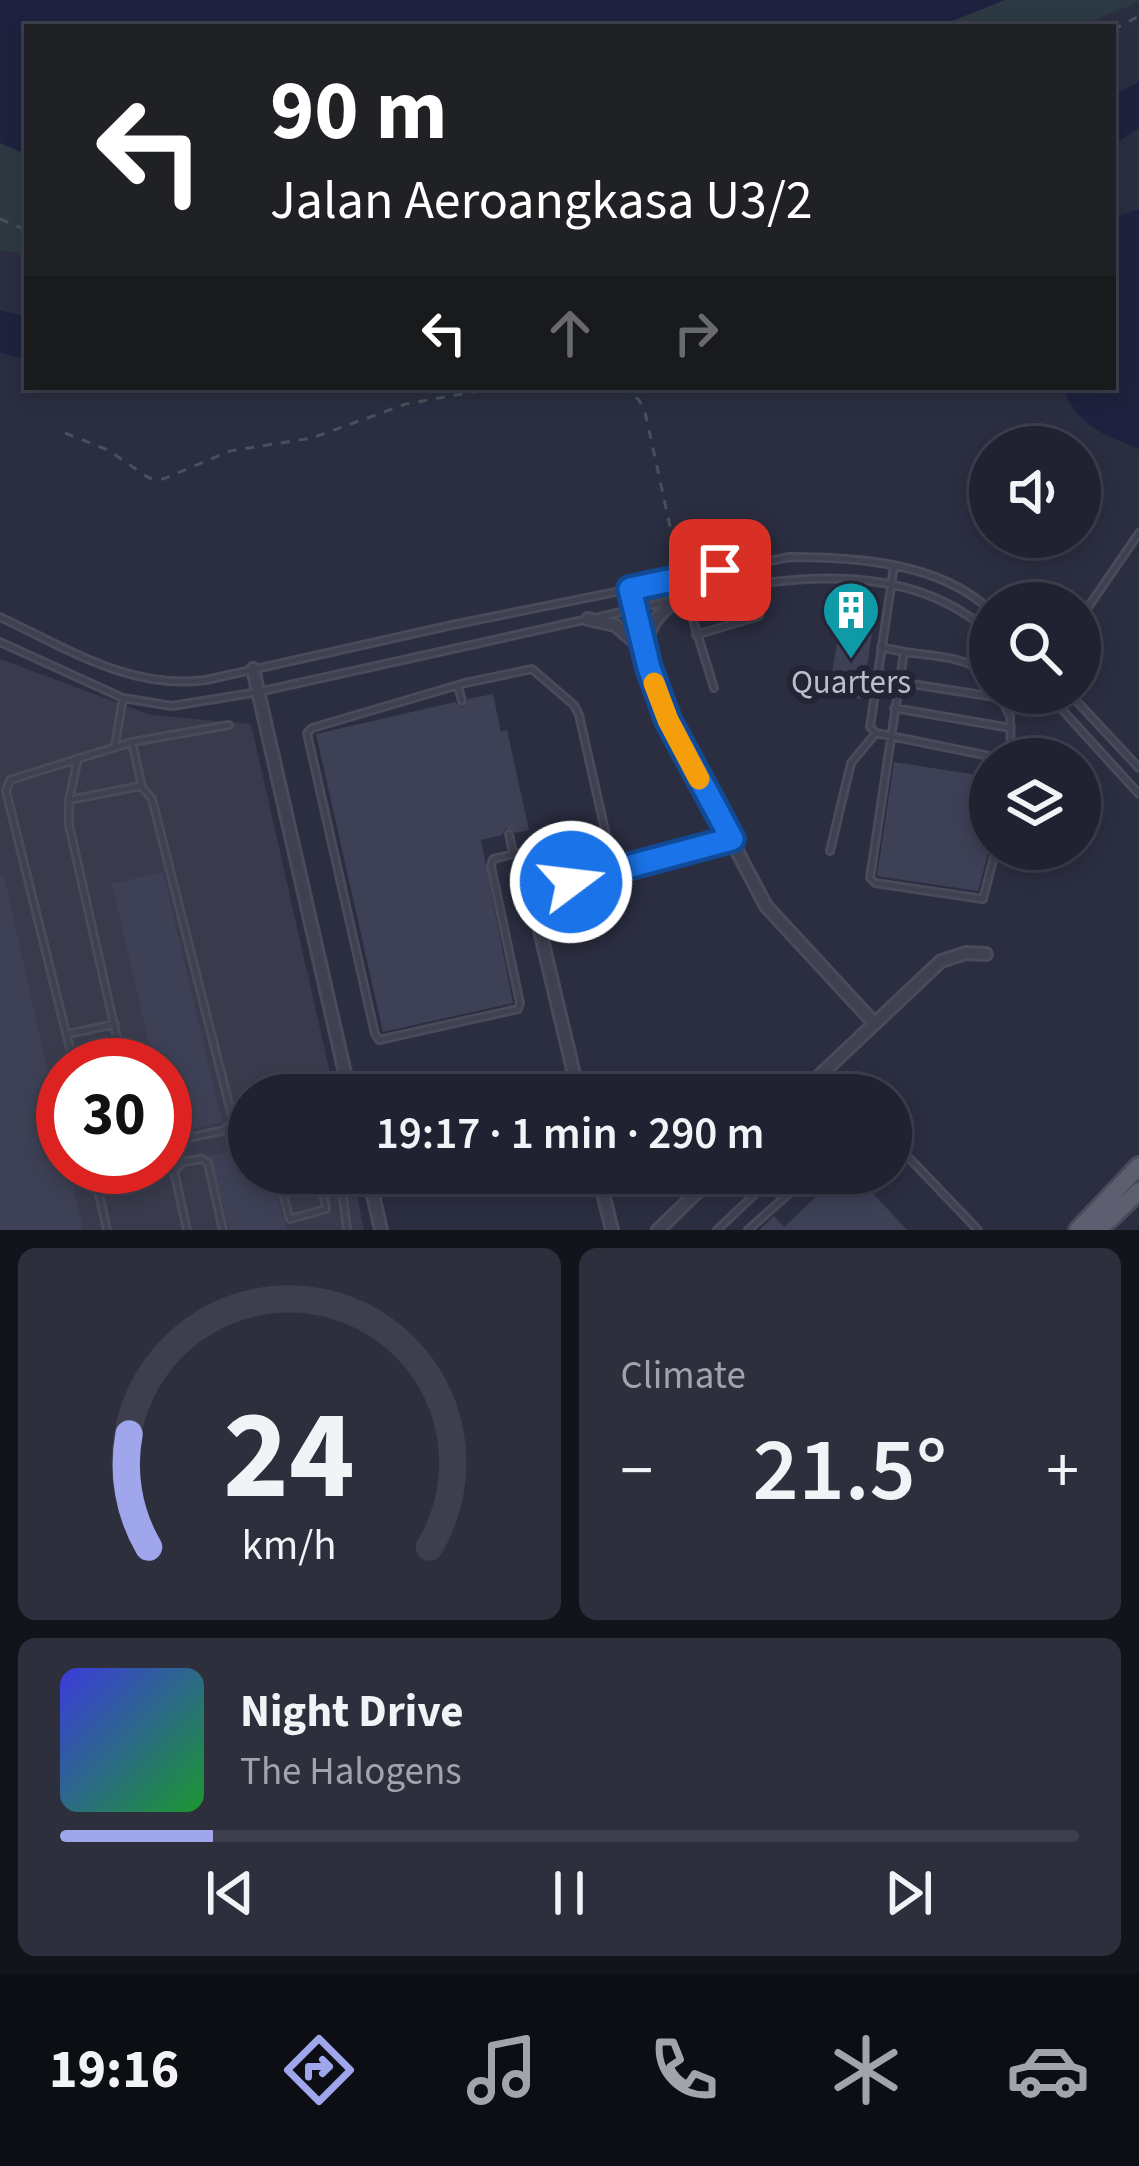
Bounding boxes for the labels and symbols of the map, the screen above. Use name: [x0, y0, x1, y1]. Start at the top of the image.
pin: [669, 519, 771, 621]
building icon: Quarters: [820, 579, 882, 661]
place label: Quarters: [791, 659, 911, 706]
position arrow: [508, 819, 634, 945]
speed limit sign: 30: [36, 1038, 192, 1194]

